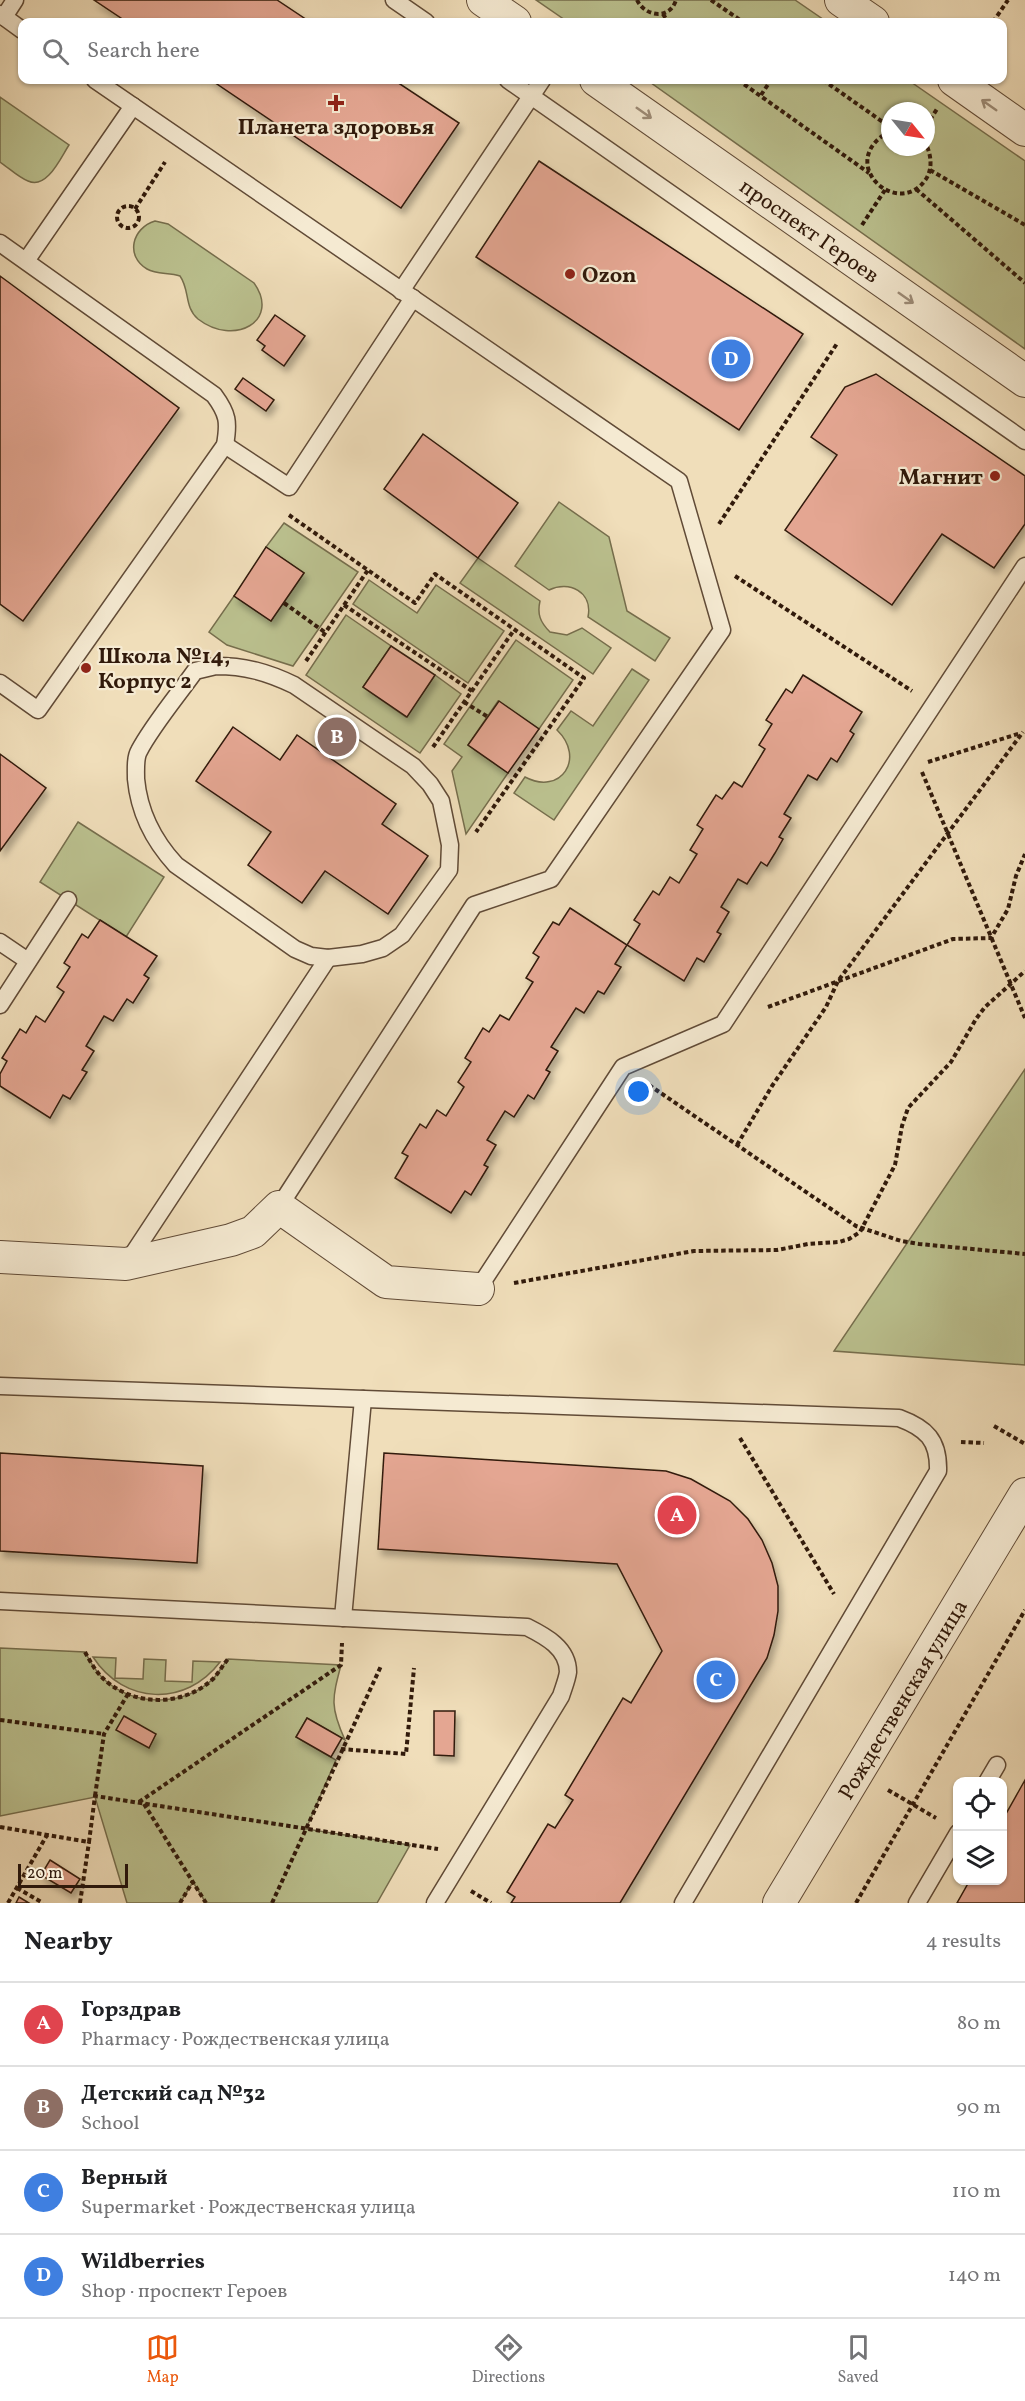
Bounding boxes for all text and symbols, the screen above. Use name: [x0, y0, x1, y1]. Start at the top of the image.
search box: [18, 18, 1007, 84]
icon: search: [39, 35, 72, 68]
text: Search here: [87, 36, 200, 67]
marker: Планета здоровья: [329, 96, 343, 110]
one-way arrow: [982, 99, 998, 111]
north arrow: [881, 102, 935, 156]
one-way arrow: [635, 107, 651, 119]
place label: Планета здоровья: [238, 113, 434, 144]
street label: проспект Героев: [732, 172, 885, 292]
place label: Ozon: [582, 261, 637, 292]
marker: Ozon: [563, 267, 577, 281]
one-way arrow: [898, 292, 914, 304]
pin: D: [712, 336, 750, 382]
place label: Магнит: [899, 463, 983, 494]
marker: Магнит: [988, 469, 1002, 483]
place label: Школа №14, Корпус 2: [98, 642, 230, 698]
marker: Школа №14, Корпус 2: [79, 661, 93, 675]
pin: B: [318, 714, 356, 760]
your location: [624, 1077, 653, 1106]
pin: A: [658, 1492, 696, 1538]
street label: Рождественская улица: [832, 1594, 976, 1806]
pin: C: [696, 1658, 736, 1702]
map controls: [953, 1777, 1007, 1885]
button: locate: [953, 1777, 1007, 1831]
button: layers: [953, 1831, 1007, 1885]
scale bar: [18, 1861, 128, 1888]
text: 20 m: [27, 1863, 62, 1885]
text: Nearby: [24, 1924, 113, 1960]
text: 4 results: [926, 1928, 1001, 1956]
text: Горздрав: [81, 1995, 181, 2026]
text: A: [36, 2010, 51, 2038]
text: 80 m: [957, 2010, 1001, 2038]
text: Pharmacy · Рождественская улица: [81, 2026, 390, 2054]
text: Детский сад №32: [81, 2079, 266, 2110]
text: B: [37, 2094, 50, 2122]
text: 90 m: [957, 2094, 1001, 2122]
text: School: [81, 2110, 139, 2138]
text: Верный: [81, 2163, 168, 2194]
text: C: [37, 2178, 50, 2206]
text: 110 m: [952, 2178, 1001, 2206]
text: Supermarket · Рождественская улица: [81, 2194, 416, 2222]
text: Wildberries: [81, 2247, 205, 2278]
text: D: [36, 2262, 51, 2290]
text: 140 m: [948, 2262, 1001, 2290]
text: Shop · проспект Героев: [81, 2278, 287, 2306]
tab: Map: [146, 2331, 179, 2389]
tab: Directions: [472, 2331, 545, 2389]
tab: Saved: [838, 2331, 879, 2389]

